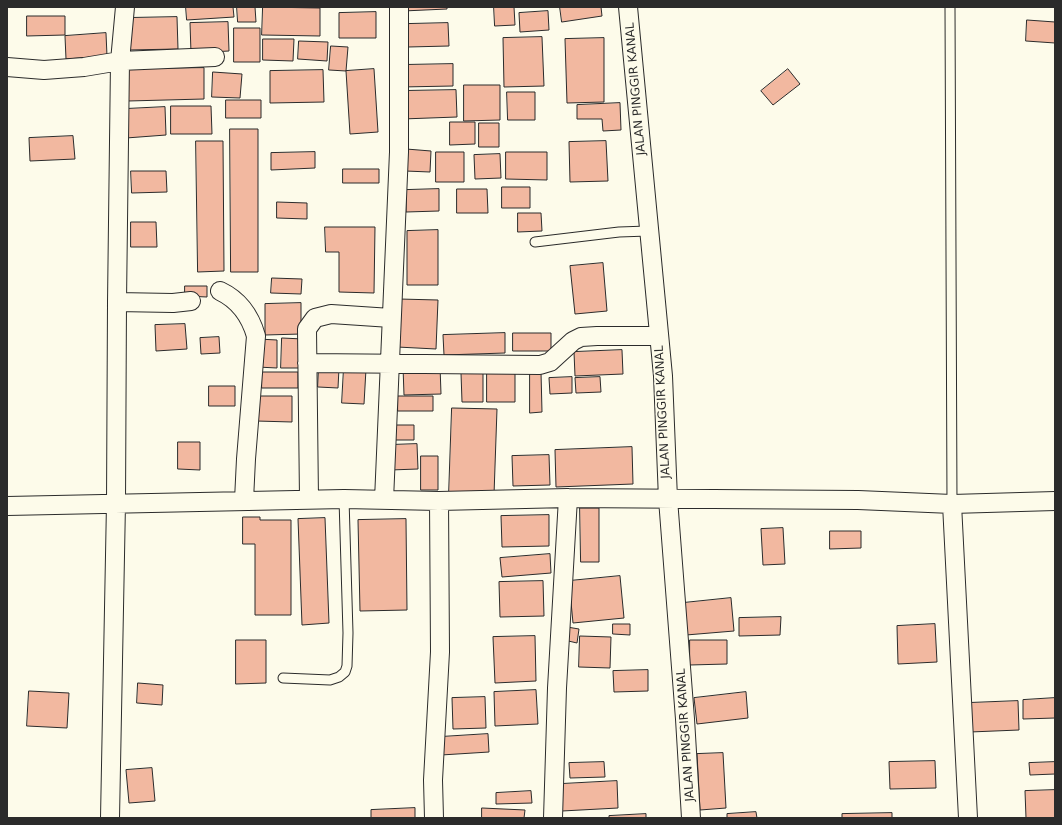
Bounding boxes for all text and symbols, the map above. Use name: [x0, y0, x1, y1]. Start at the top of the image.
street label: JALAN PINGGIR KANAL: [623, 22, 649, 156]
street label: JALAN PINGGIR KANAL: [652, 345, 674, 479]
street label: JALAN PINGGIR KANAL: [674, 668, 698, 802]

